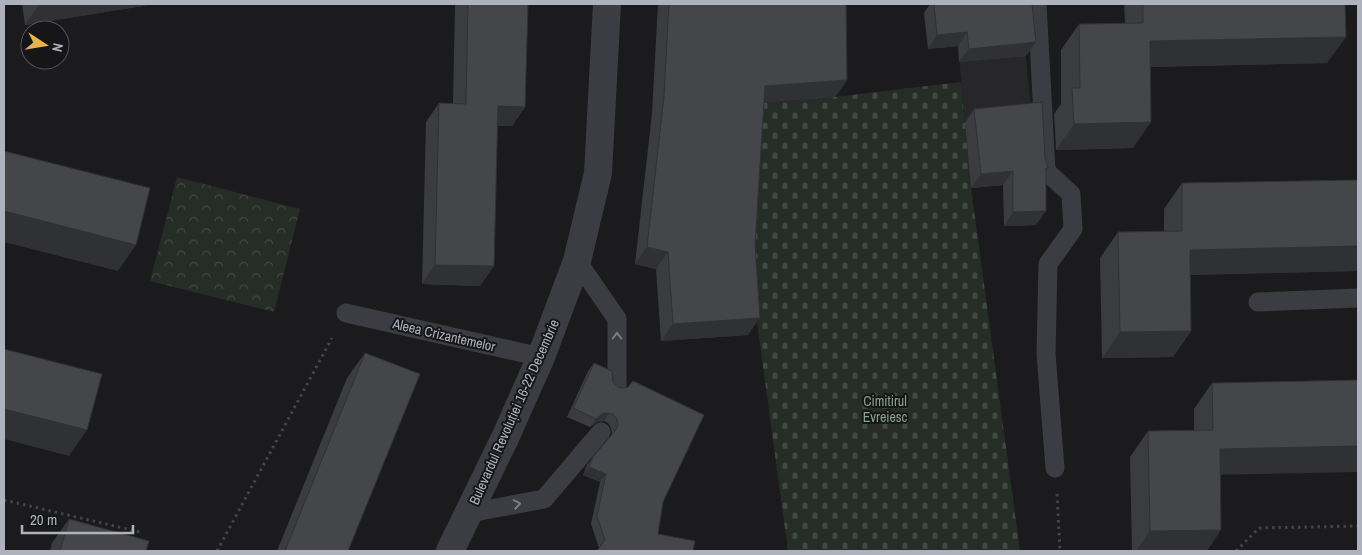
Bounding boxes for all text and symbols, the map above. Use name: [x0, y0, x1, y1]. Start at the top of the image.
north arrow: [20, 20, 70, 70]
text: N: [48, 42, 67, 54]
street label: Aleea Crizantemelor: [390, 314, 497, 356]
street label: Bulevardul Revoluției 16-22 Decembrie: [465, 317, 563, 507]
one-way arrow: [612, 332, 622, 340]
park label: Cimitirul Evreiesc: [863, 392, 908, 426]
one-way arrow: [512, 500, 521, 510]
scale bar: [22, 502, 134, 534]
text: 20 m: [30, 509, 57, 530]

